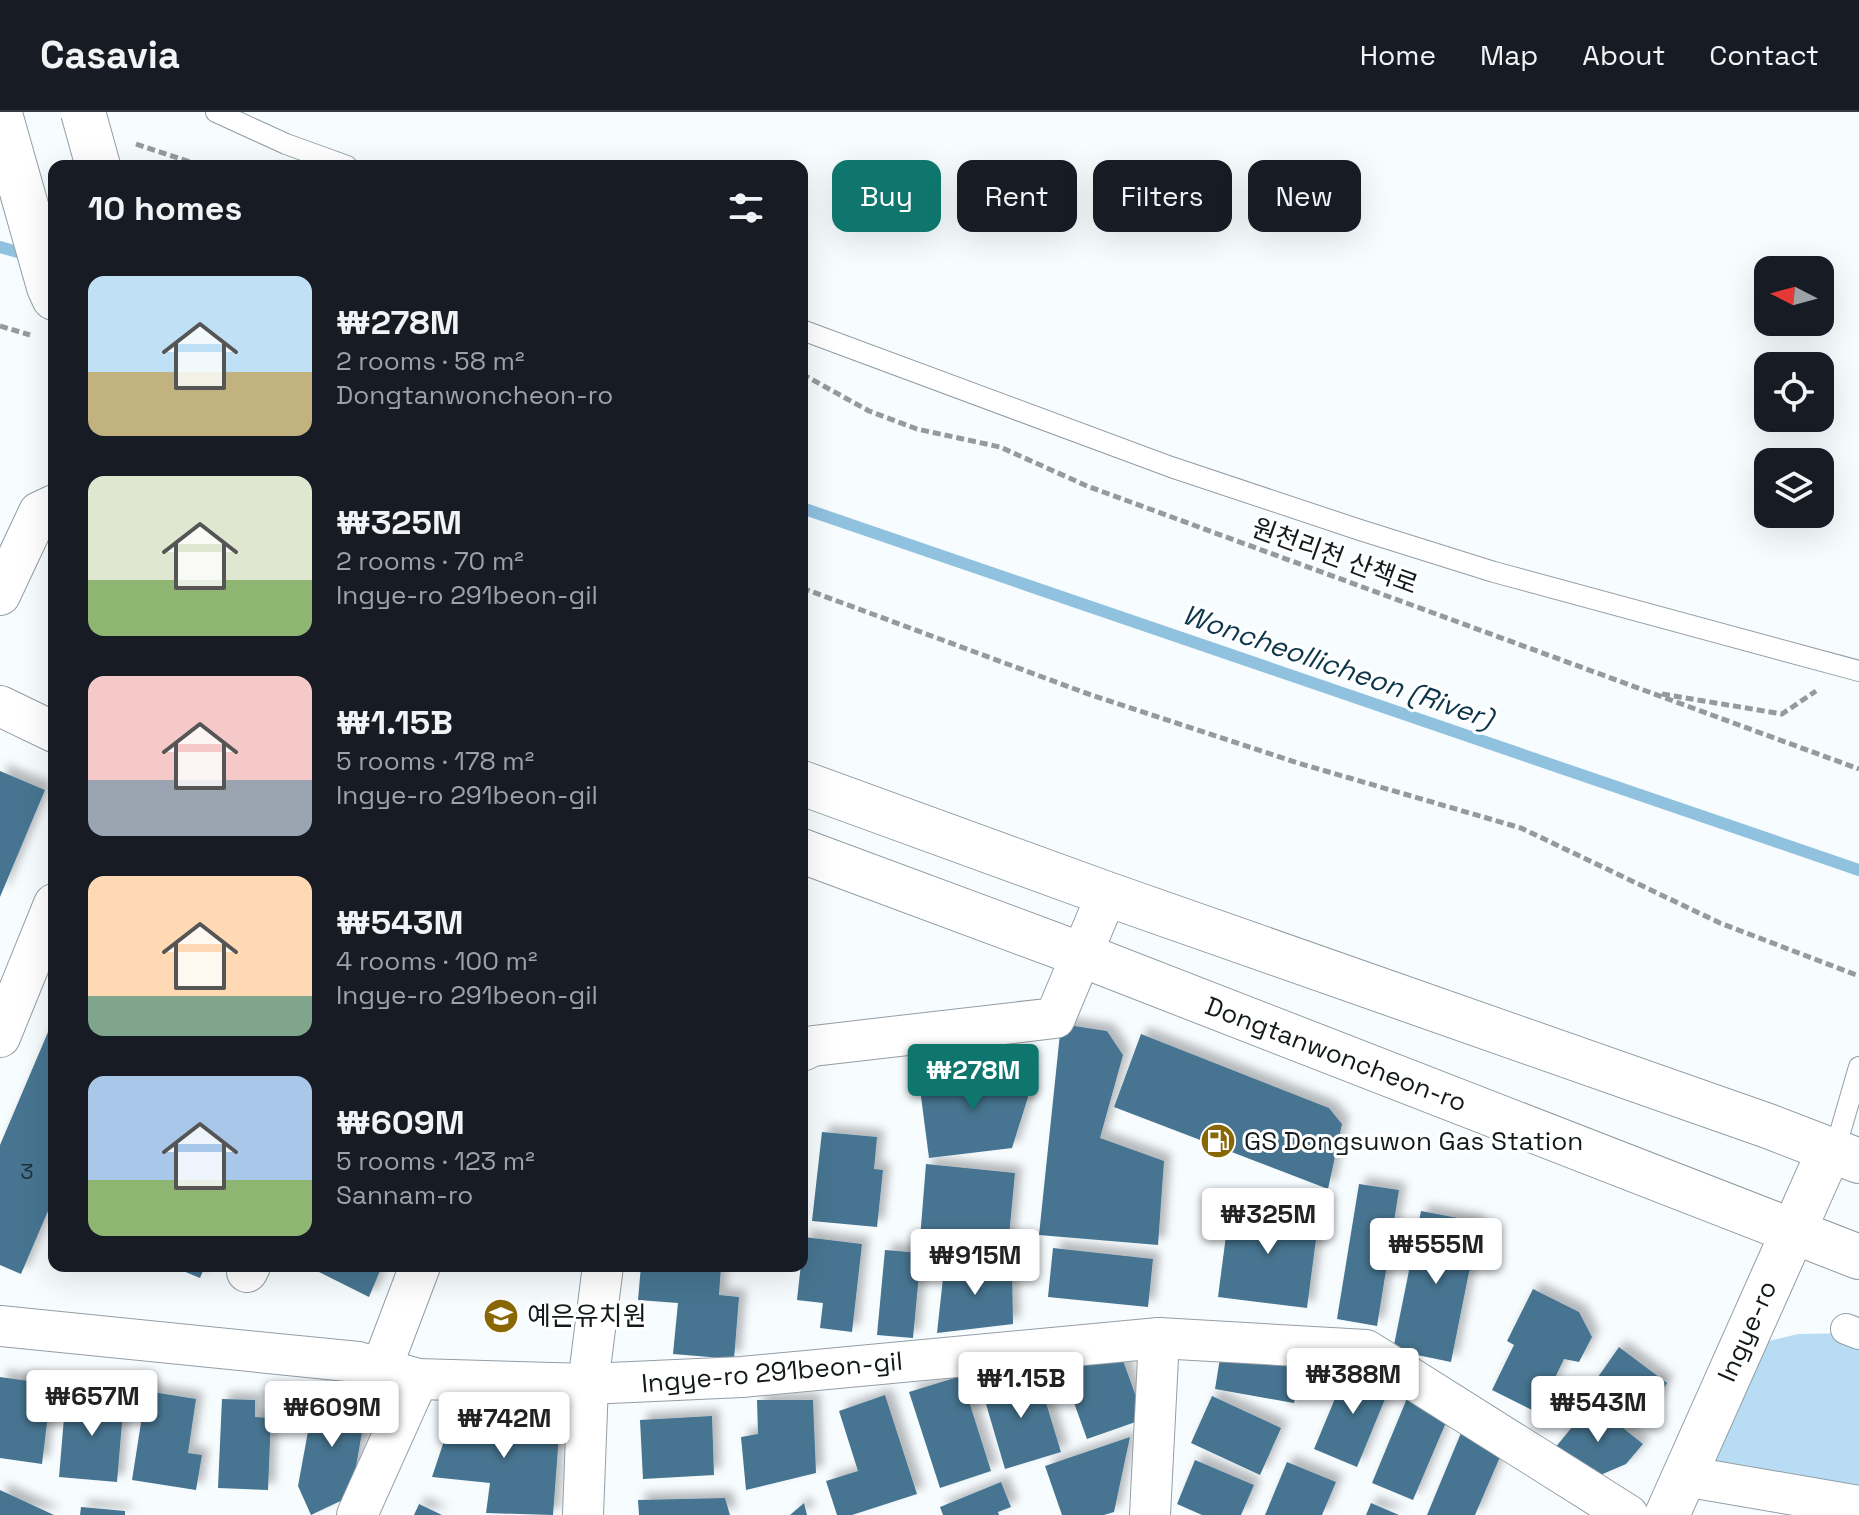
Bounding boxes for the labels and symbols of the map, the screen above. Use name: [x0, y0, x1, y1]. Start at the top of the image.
north arrow: [1754, 256, 1834, 336]
street label: 원천리천 산책로: [1247, 510, 1423, 602]
water label: Woncheollicheon (River): [1178, 596, 1500, 737]
street label: Dongtanwoncheon-ro: [1200, 988, 1472, 1120]
pin: ₩278M: [917, 1044, 1029, 1112]
fuel station icon: GS Dongsuwon Gas Station: [1199, 1122, 1237, 1160]
place label: GS Dongsuwon Gas Station: [1244, 1124, 1583, 1158]
house number: 3: [20, 1157, 34, 1185]
pin: ₩325M: [1212, 1188, 1324, 1256]
pin: ₩555M: [1380, 1218, 1492, 1286]
pin: ₩915M: [919, 1229, 1031, 1297]
street label: Ingye-ro: [1710, 1275, 1784, 1387]
school or university icon: 예은유치원: [482, 1297, 520, 1335]
place label: 예은유치원: [527, 1299, 647, 1333]
street label: Ingye-ro 291beon-gil: [640, 1344, 904, 1400]
pin: ₩388M: [1297, 1348, 1409, 1416]
pin: ₩1.15B: [956, 1352, 1086, 1420]
pin: ₩657M: [36, 1370, 148, 1438]
pin: ₩543M: [1542, 1376, 1654, 1444]
pin: ₩609M: [276, 1381, 388, 1449]
pin: ₩742M: [448, 1392, 560, 1460]

